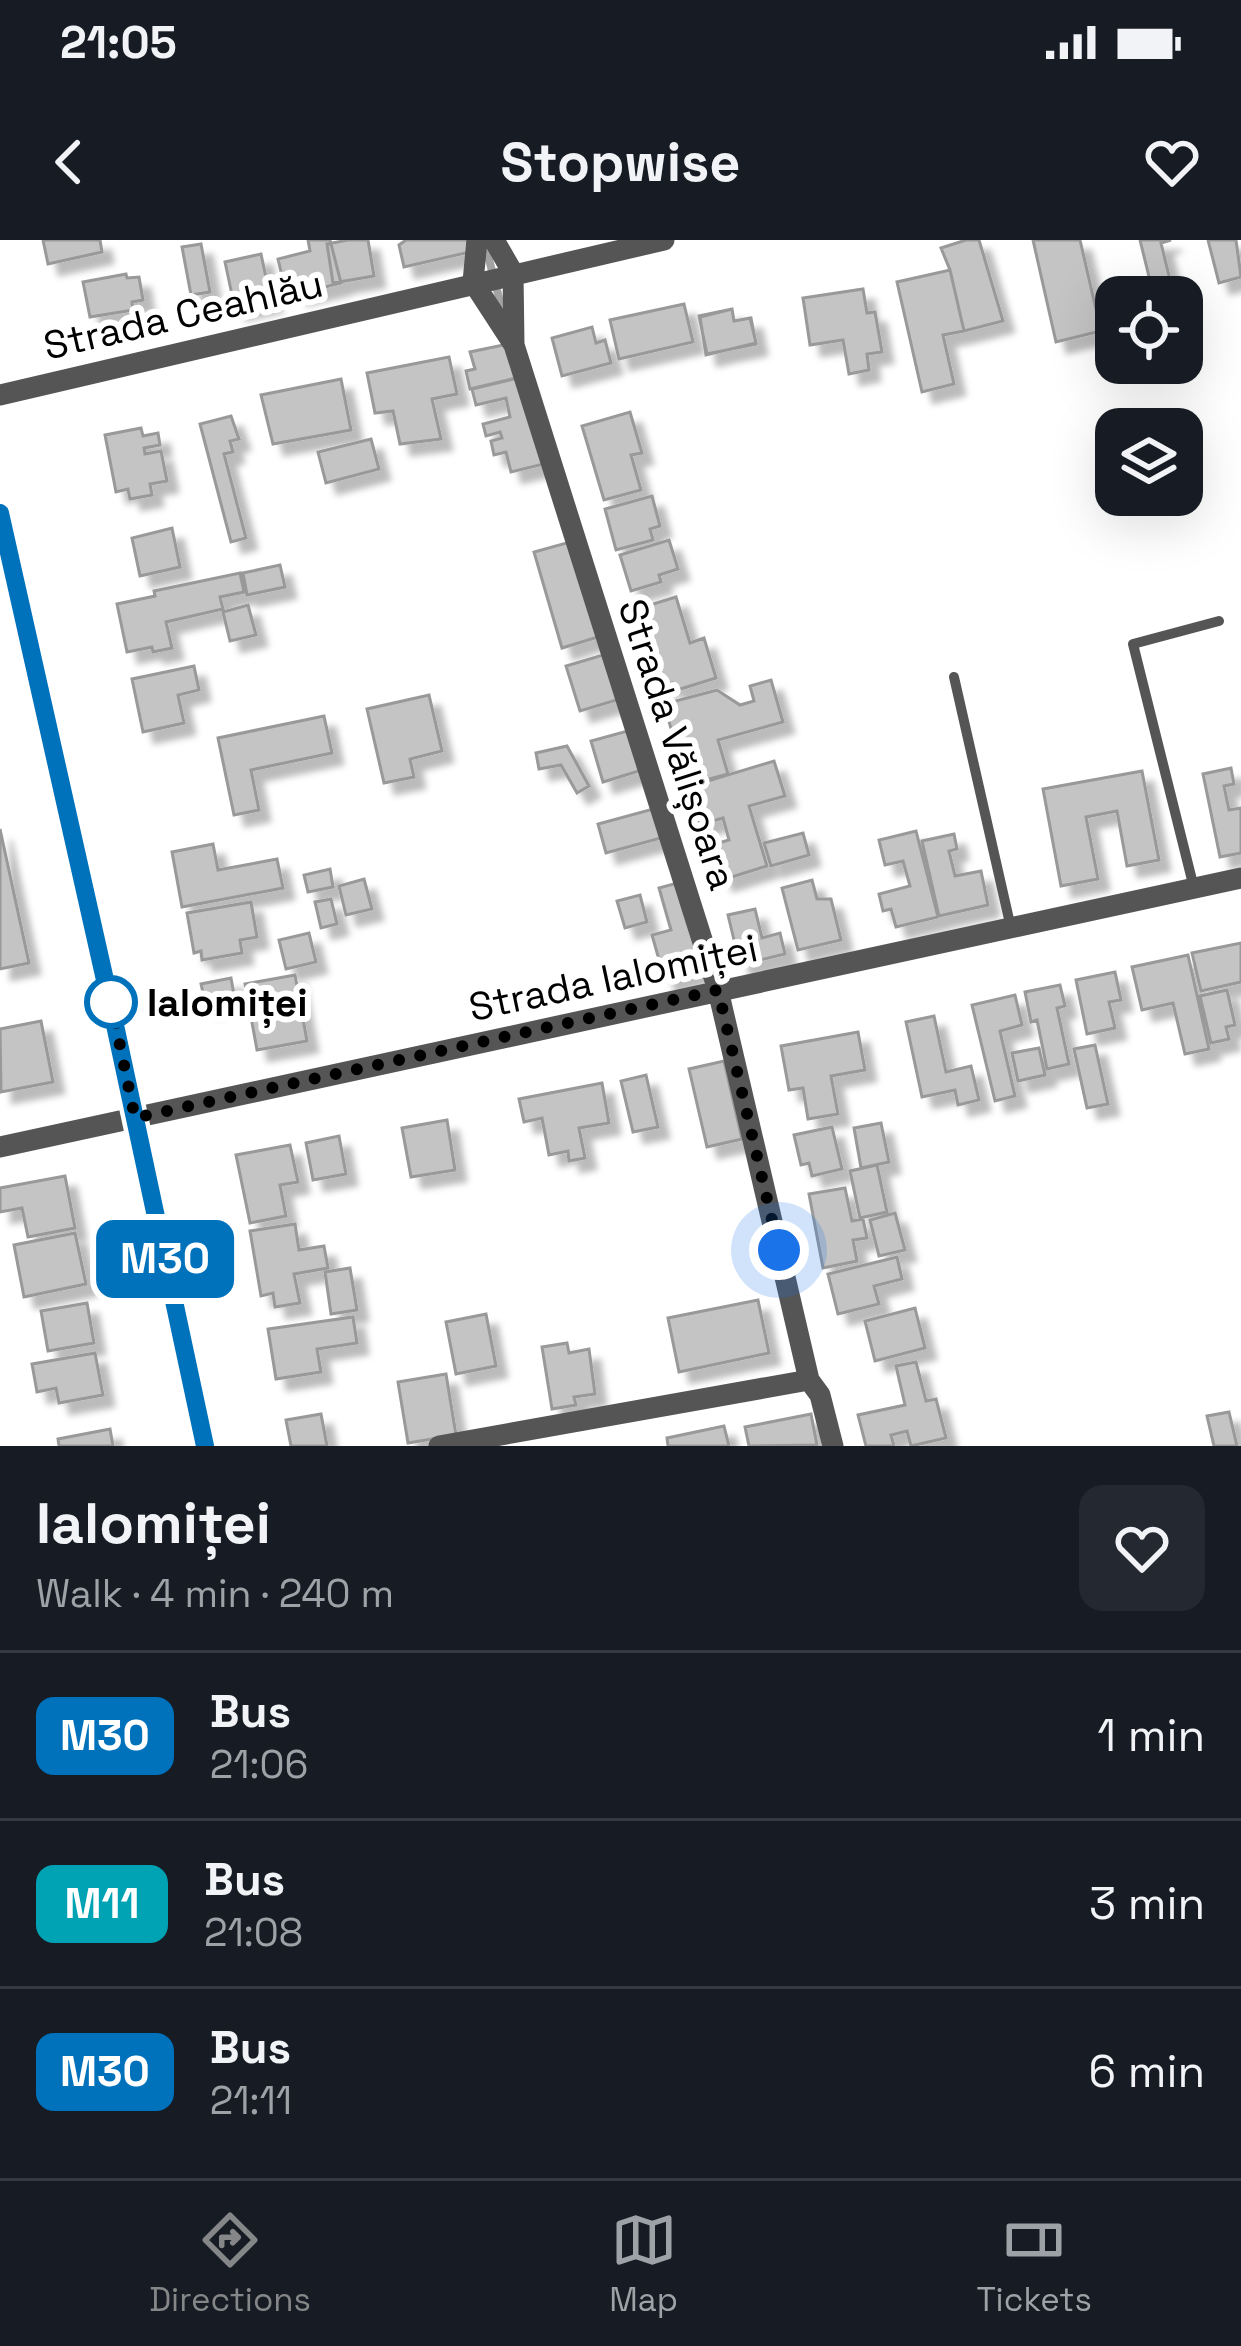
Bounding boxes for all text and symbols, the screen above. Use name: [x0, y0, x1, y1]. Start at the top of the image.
text: 21:05: [60, 14, 177, 71]
text: Stopwise: [501, 128, 740, 197]
icon: back: [36, 129, 102, 195]
icon: heart: [1139, 129, 1205, 195]
street label: Strada Ceahlău: [39, 259, 328, 370]
map controls: [1095, 276, 1203, 516]
button: locate: [1095, 276, 1203, 384]
button: layers: [1095, 408, 1203, 516]
street label: Strada Vălișoara: [607, 593, 748, 896]
street label: Strada Ialomiței: [464, 923, 762, 1032]
marker: Ialomiței: [86, 977, 136, 1027]
place label: Ialomiței: [147, 978, 308, 1028]
line badge: M30: [96, 1220, 234, 1298]
your location: [749, 1220, 809, 1280]
text: M30: [120, 1232, 210, 1285]
button: heart: [1079, 1485, 1205, 1611]
text: Ialomiței: [36, 1487, 271, 1560]
text: Walk · 4 min · 240 m: [36, 1569, 394, 1618]
text: Bus: [210, 1683, 291, 1740]
text: 1 min: [1097, 1707, 1205, 1764]
text: M30: [60, 1709, 150, 1762]
text: 21:06: [210, 1740, 308, 1789]
text: Bus: [204, 1851, 285, 1908]
text: 3 min: [1089, 1875, 1205, 1932]
text: M11: [64, 1877, 140, 1930]
text: 21:08: [204, 1908, 303, 1957]
text: Bus: [210, 2019, 291, 2076]
text: 6 min: [1089, 2043, 1205, 2100]
text: M30: [60, 2045, 150, 2098]
text: 21:11: [210, 2076, 292, 2125]
tab: Directions: [149, 2207, 311, 2321]
tab: Map: [609, 2207, 678, 2321]
tab: Tickets: [977, 2207, 1092, 2321]

